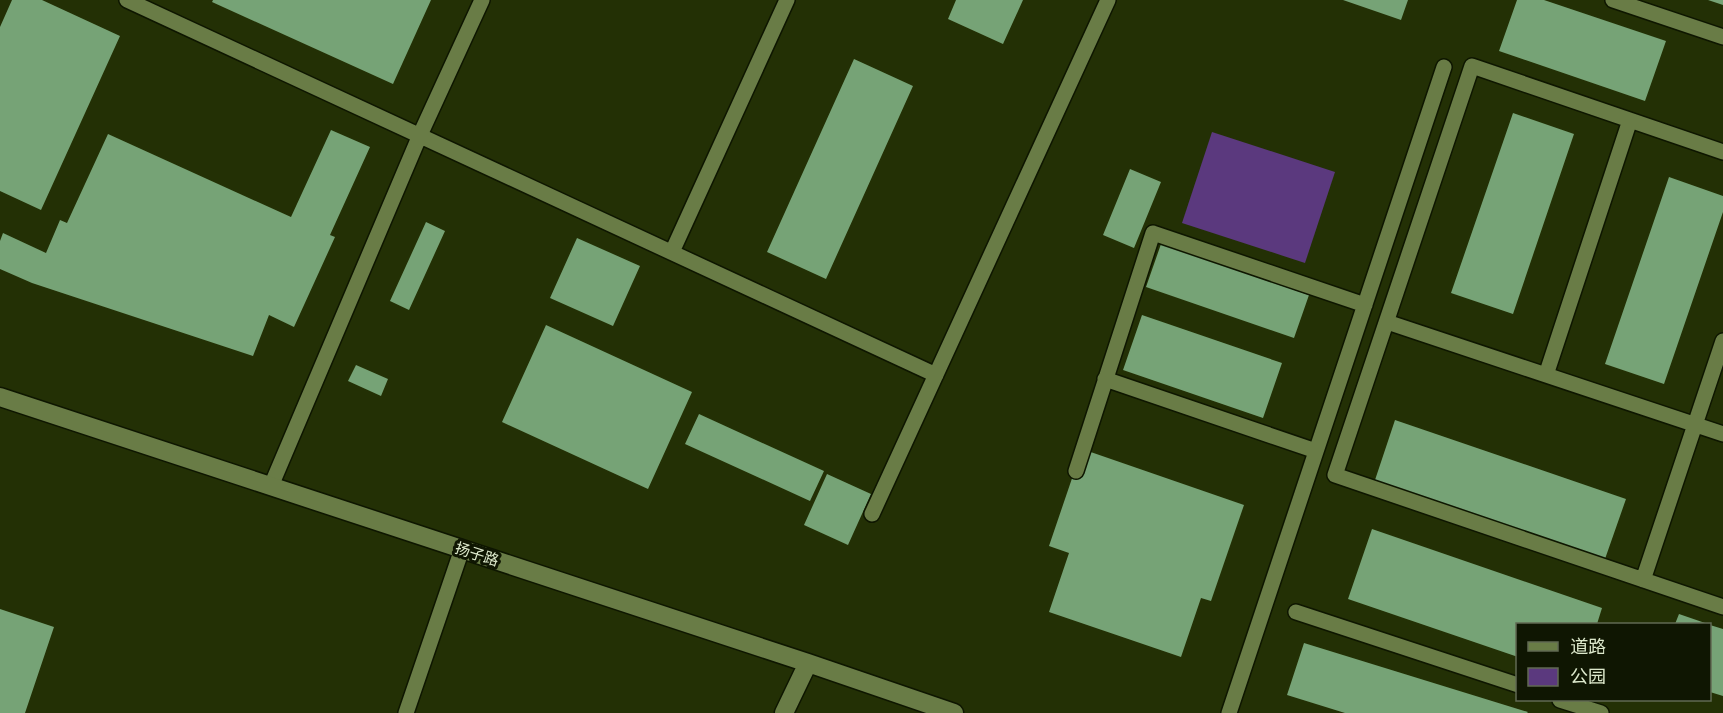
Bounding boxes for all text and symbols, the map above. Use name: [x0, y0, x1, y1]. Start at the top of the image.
street label: 扬子路: [453, 538, 501, 570]
legend: [1516, 623, 1711, 701]
text: 道路: [1570, 635, 1606, 658]
text: 公园: [1570, 665, 1606, 688]

